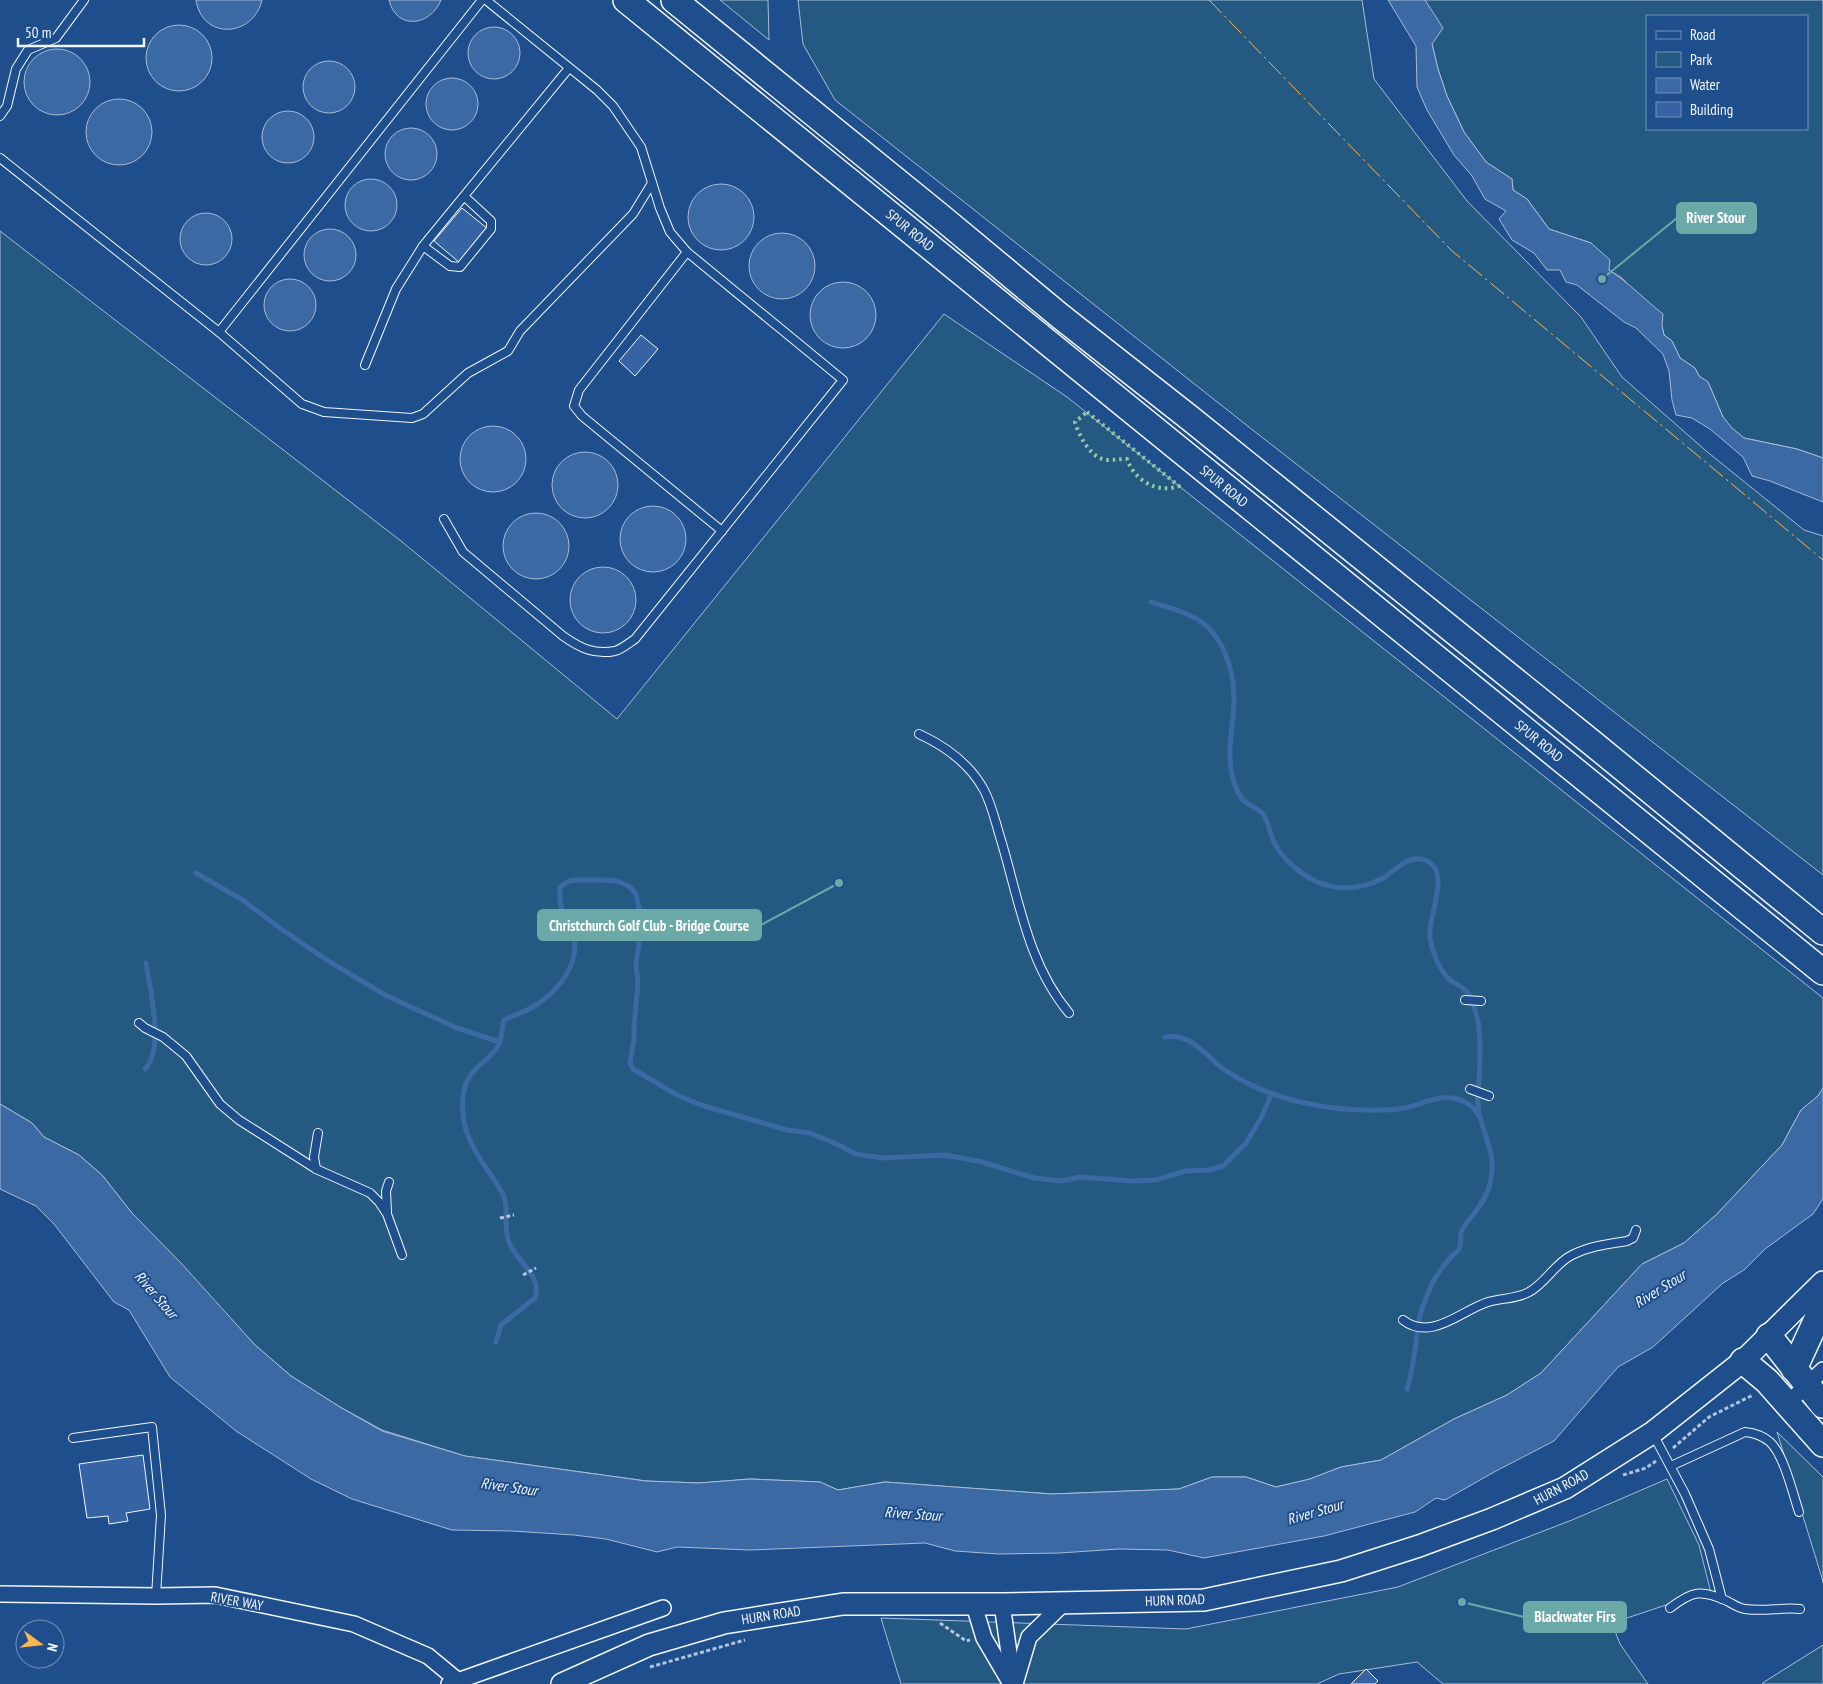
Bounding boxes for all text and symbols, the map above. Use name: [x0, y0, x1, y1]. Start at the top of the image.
scale bar: [18, 15, 144, 47]
legend: [1646, 15, 1808, 130]
text: 50 m: [25, 23, 51, 42]
text: Road: [1690, 25, 1716, 44]
text: Park: [1690, 50, 1712, 69]
text: Water: [1690, 75, 1721, 94]
text: Building: [1690, 100, 1733, 119]
callout: River Stour: [1677, 203, 1756, 233]
street label: SPUR ROAD: [882, 205, 938, 255]
text: River Stour: [1686, 208, 1746, 227]
street label: SPUR ROAD: [1196, 461, 1252, 511]
street label: SPUR ROAD: [1511, 716, 1567, 766]
callout: Christchurch Golf Club - Bridge Course: [538, 910, 761, 940]
text: Christchurch Golf Club - Bridge Course: [549, 916, 749, 935]
water label: River Stour: [1630, 1264, 1691, 1312]
water label: River Stour: [130, 1267, 184, 1324]
street label: HURN ROAD: [1530, 1465, 1592, 1509]
water label: River Stour: [479, 1473, 541, 1500]
water label: River Stour: [1285, 1494, 1347, 1529]
water label: River Stour: [884, 1502, 944, 1525]
street label: RIVER WAY: [209, 1588, 265, 1615]
street label: HURN ROAD: [1145, 1590, 1205, 1610]
street label: HURN ROAD: [740, 1601, 802, 1629]
callout: Blackwater Firs: [1524, 1602, 1626, 1632]
text: Blackwater Firs: [1534, 1607, 1616, 1626]
north arrow: [15, 1619, 65, 1669]
text: N: [43, 1641, 62, 1653]

